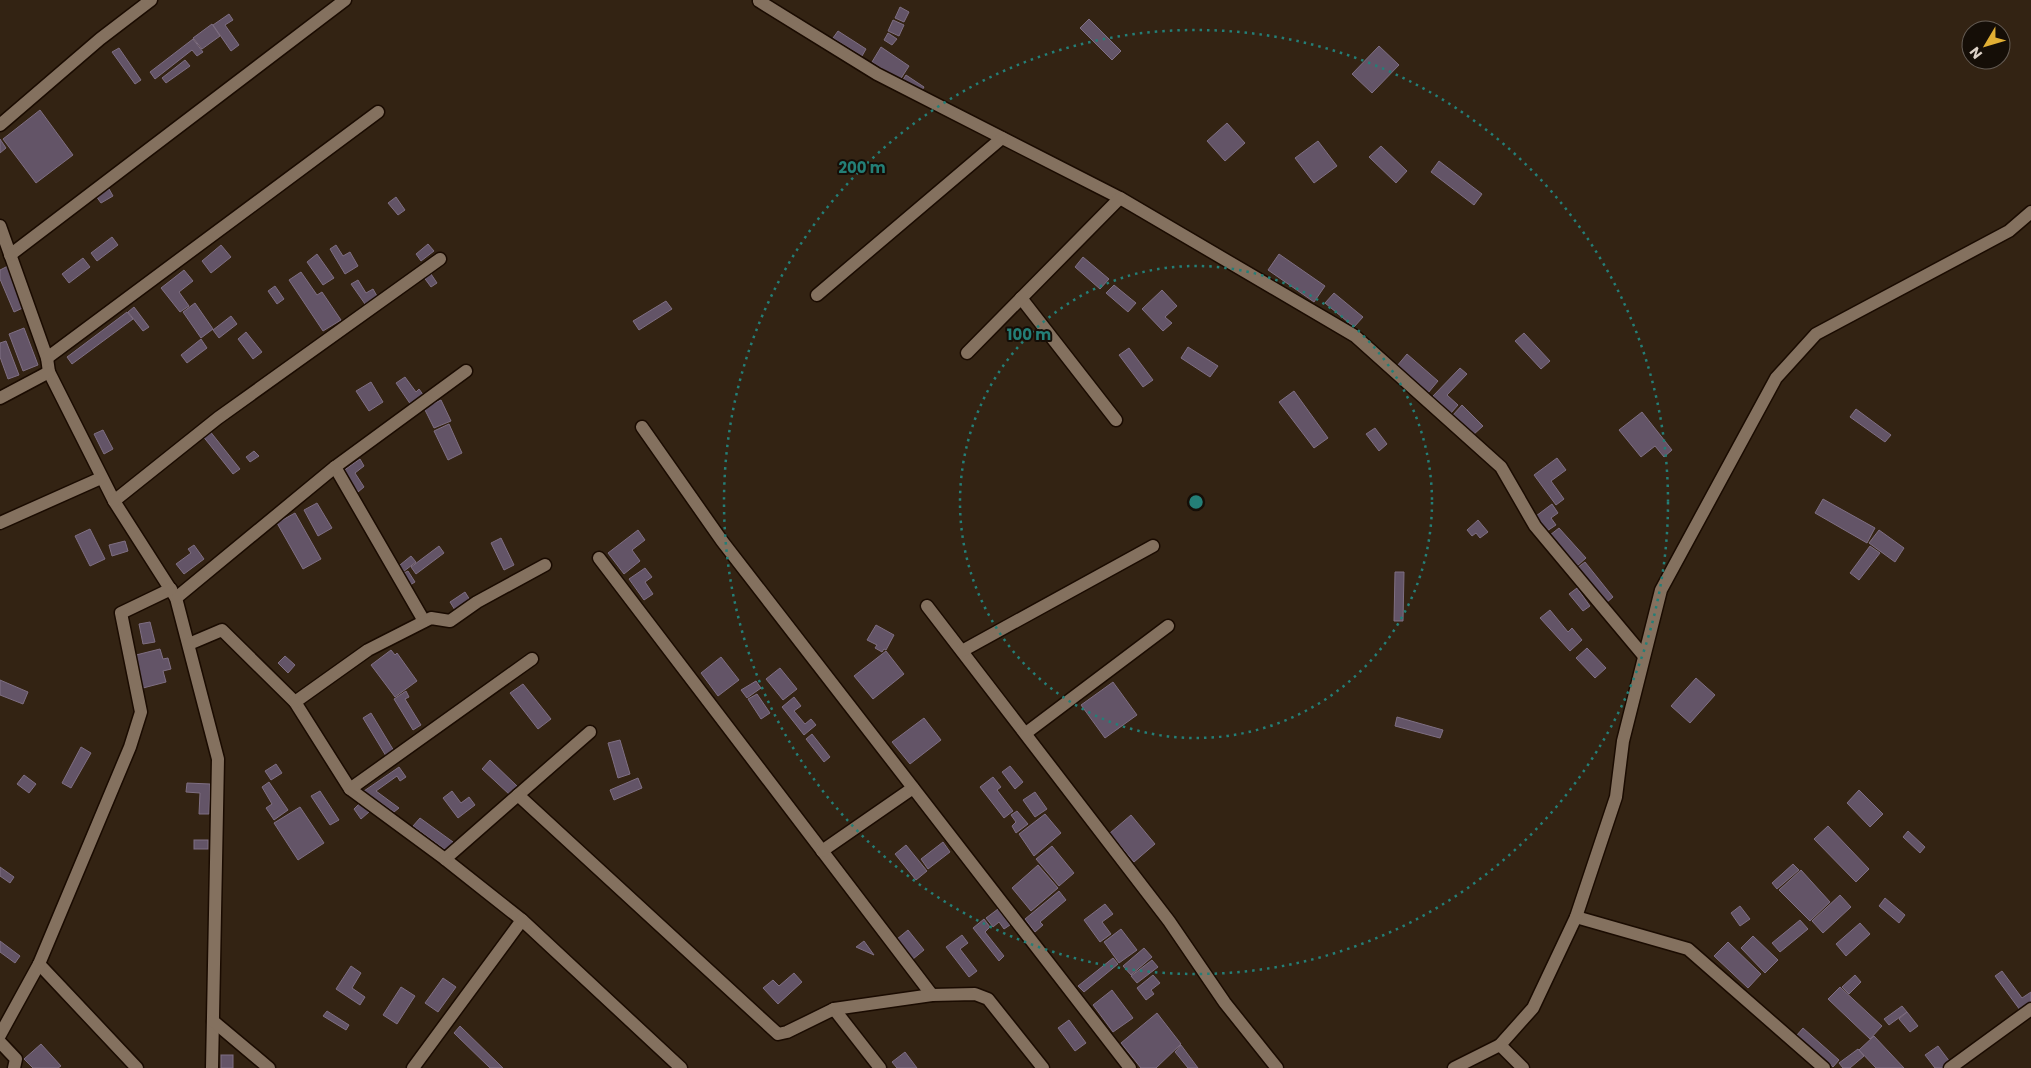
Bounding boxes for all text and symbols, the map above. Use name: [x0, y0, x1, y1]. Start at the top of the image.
north arrow: [1961, 20, 2011, 70]
text: N: [1965, 43, 1987, 63]
text: 200 m: [838, 157, 886, 178]
text: 100 m: [1007, 324, 1051, 345]
centre of rings: [1187, 493, 1205, 511]

